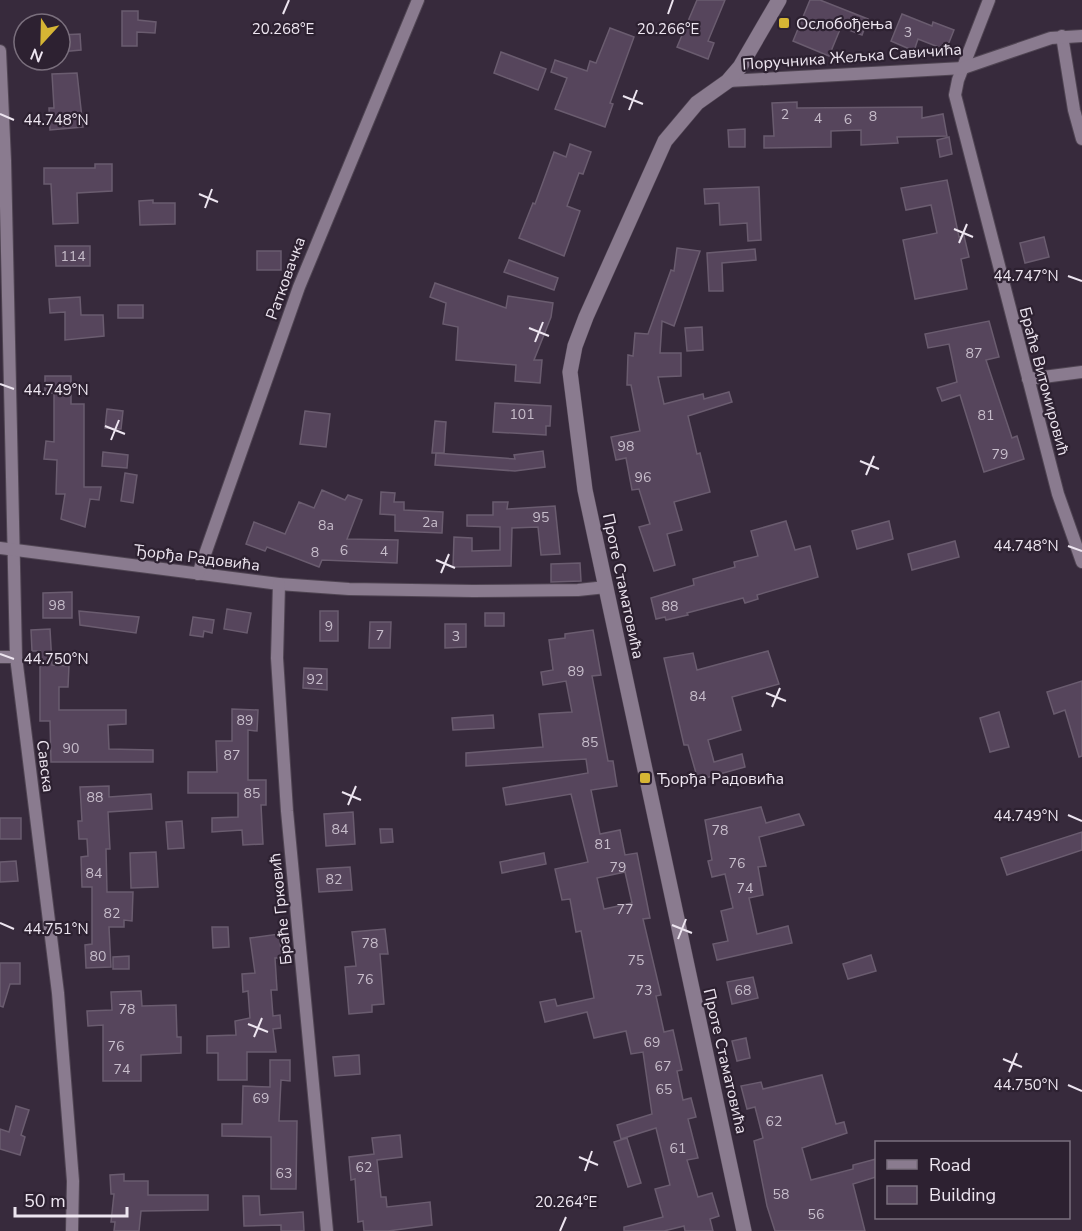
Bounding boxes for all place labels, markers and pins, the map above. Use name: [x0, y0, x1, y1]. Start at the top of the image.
place label: Ослобођења: [796, 13, 893, 35]
marker: Ослобођења: [777, 16, 791, 30]
place label: Ђорђа Радовића: [657, 768, 784, 790]
marker: Ђорђа Радовића: [638, 771, 652, 785]

